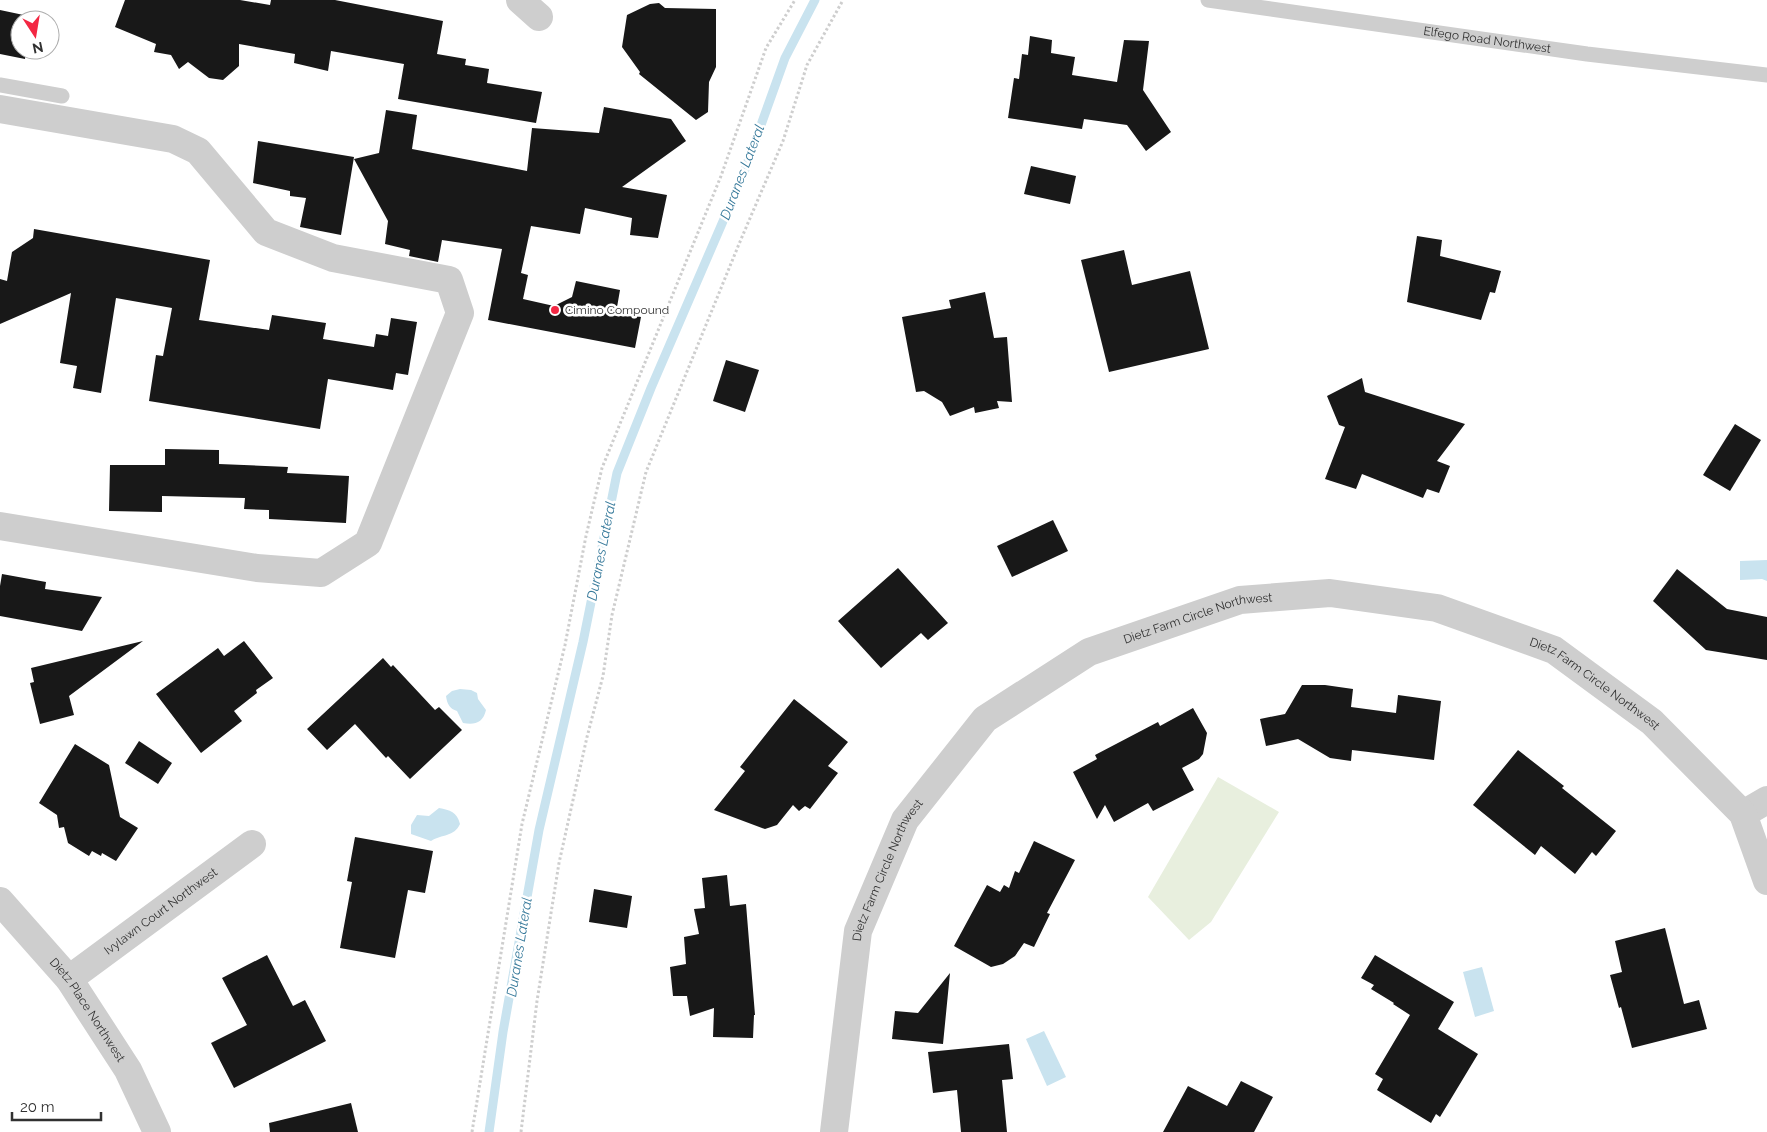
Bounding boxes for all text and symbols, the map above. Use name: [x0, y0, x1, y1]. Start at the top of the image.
north arrow: [10, 10, 60, 60]
street label: Elfego Road Northwest: [1422, 24, 1552, 56]
text: N: [31, 39, 45, 57]
water label: Duranes Lateral: [717, 122, 768, 222]
place label: Cimino Compound: [565, 303, 669, 317]
marker: Cimino Compound: [549, 304, 561, 316]
water label: Duranes Lateral: [584, 500, 618, 602]
street label: Dietz Farm Circle Northwest: [1122, 591, 1273, 647]
street label: Dietz Farm Circle Northwest: [1528, 635, 1663, 733]
street label: Dietz Farm Circle Northwest: [850, 796, 926, 942]
street label: Ivylawn Court Northwest: [101, 865, 220, 958]
water label: Duranes Lateral: [503, 896, 535, 998]
street label: Dietz Place Northwest: [47, 955, 128, 1064]
scale bar: [12, 1090, 101, 1122]
text: 20 m: [20, 1098, 55, 1116]

